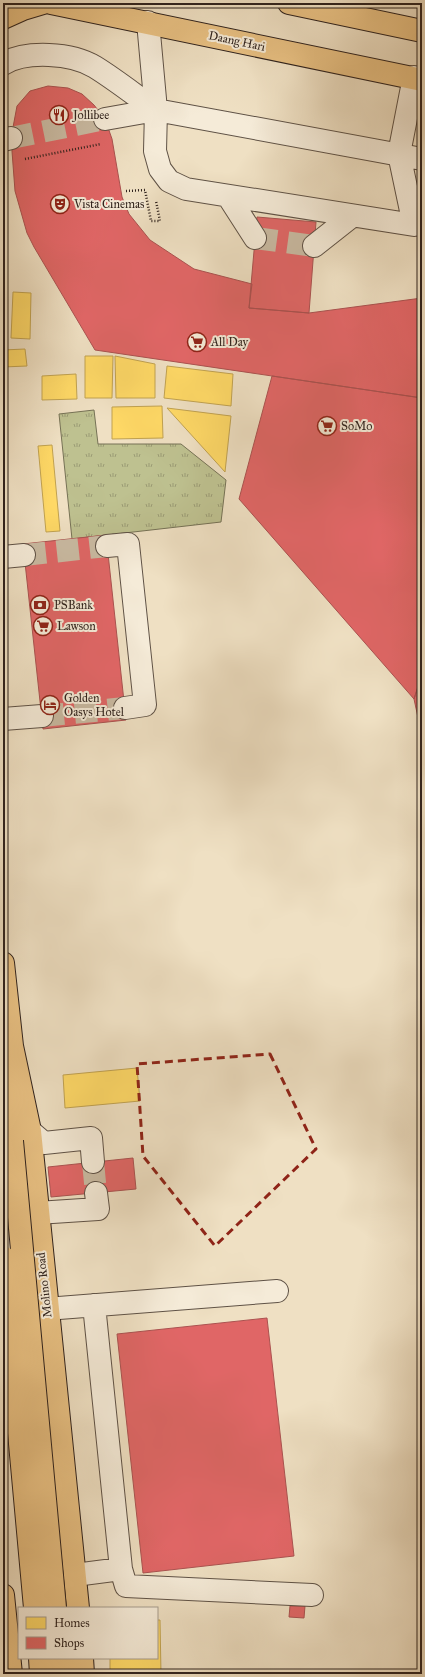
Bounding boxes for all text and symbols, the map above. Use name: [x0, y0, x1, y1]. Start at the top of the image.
street label: Daang Hari: [207, 28, 267, 55]
restaurant icon: Jollibee: [48, 104, 70, 126]
place label: Jollibee: [71, 108, 109, 123]
theatre icon: Vista Cinemas: [49, 193, 71, 215]
place label: Vista Cinemas: [73, 197, 144, 211]
supermarket icon: All Day: [186, 331, 208, 353]
place label: All Day: [210, 335, 249, 349]
supermarket icon: SoMo: [316, 415, 338, 437]
place label: SoMo: [341, 419, 372, 433]
bank icon: PSBank: [29, 594, 51, 616]
place label: PSBank: [54, 598, 93, 612]
supermarket icon: Lawson: [32, 615, 54, 637]
place label: Lawson: [57, 619, 96, 633]
place label: Golden Oasys Hotel: [64, 691, 125, 719]
hotel icon: Golden Oasys Hotel: [39, 694, 61, 716]
street label: Molino Road: [34, 1252, 54, 1318]
legend: [18, 1607, 158, 1659]
text: Homes: [54, 1616, 90, 1630]
text: Shops: [54, 1636, 84, 1650]

